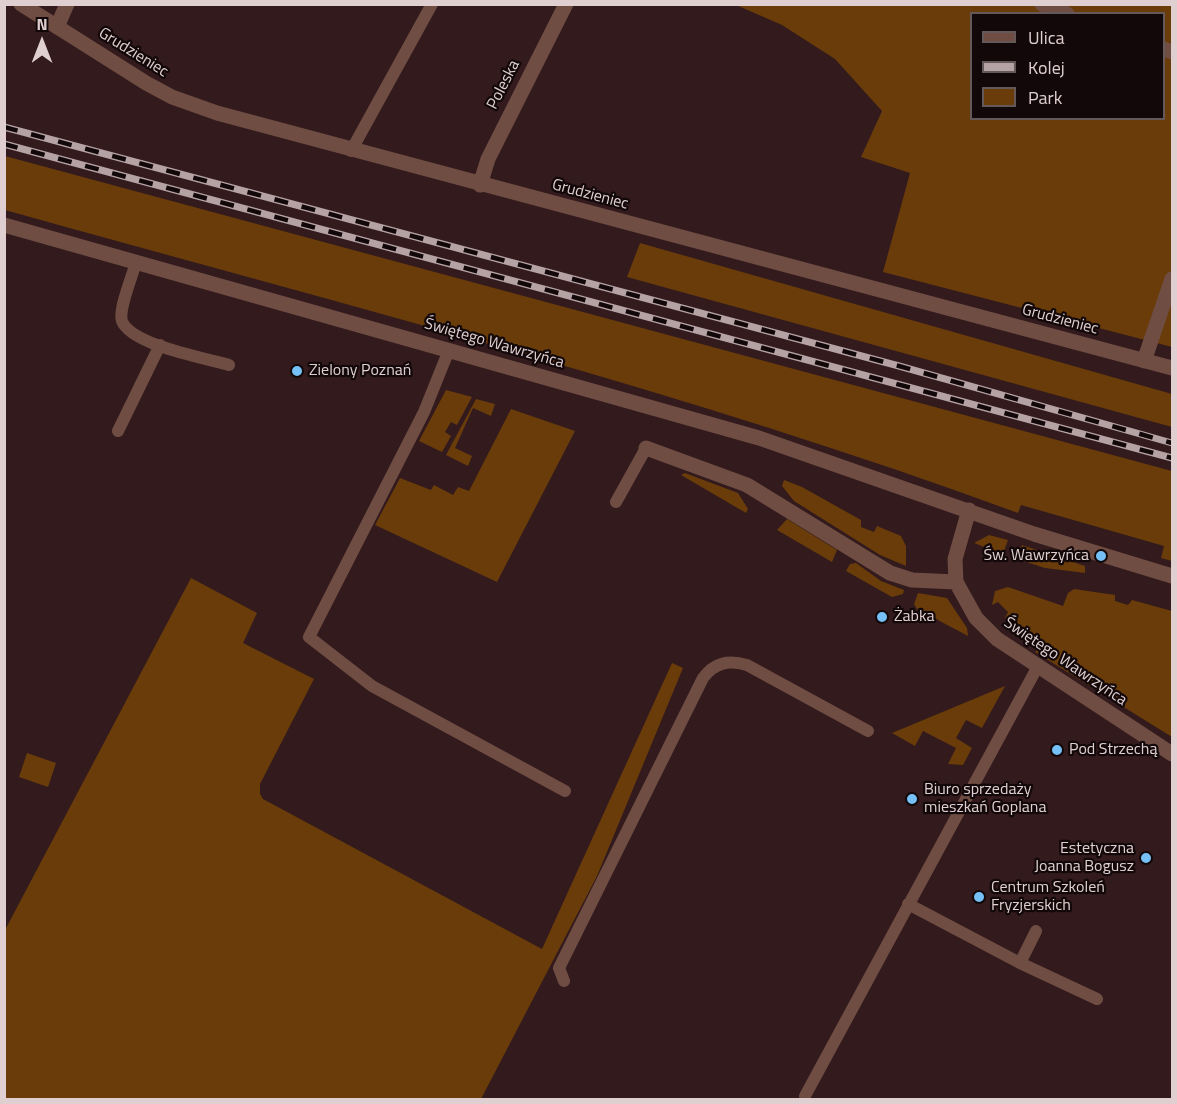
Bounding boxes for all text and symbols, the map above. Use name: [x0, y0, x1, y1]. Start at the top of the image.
north arrow: [12, 12, 72, 72]
text: N: [36, 12, 48, 36]
legend: [970, 12, 1165, 120]
street label: Grudzieniec: [95, 24, 171, 82]
text: Ulica: [1028, 24, 1065, 51]
text: Kolej: [1028, 54, 1065, 81]
street label: Poleska: [483, 57, 525, 113]
text: Park: [1028, 84, 1062, 111]
street label: Grudzieniec: [550, 176, 630, 214]
street label: Grudzieniec: [1020, 301, 1100, 339]
street label: Świętego Wawrzyńca: [422, 315, 566, 373]
place label: Zielony Poznań: [309, 361, 411, 381]
marker: Zielony Poznań: [290, 364, 304, 378]
place label: Św. Wawrzyńca: [983, 546, 1089, 566]
marker: Św. Wawrzyńca: [1094, 549, 1108, 563]
place label: Żabka: [894, 607, 935, 627]
marker: Żabka: [875, 610, 889, 624]
street label: Świętego Wawrzyńca: [1000, 614, 1130, 710]
place label: Pod Strzechą: [1069, 740, 1157, 760]
marker: Pod Strzechą: [1050, 743, 1064, 757]
place label: Biuro sprzedaży mieszkań Goplana: [924, 780, 1046, 818]
marker: Biuro sprzedaży mieszkań Goplana: [905, 792, 919, 806]
place label: Estetyczna Joanna Bogusz: [1035, 839, 1134, 877]
marker: Estetyczna Joanna Bogusz: [1139, 851, 1153, 865]
place label: Centrum Szkoleń Fryzjerskich: [991, 878, 1105, 916]
marker: Centrum Szkoleń Fryzjerskich: [972, 890, 986, 904]

